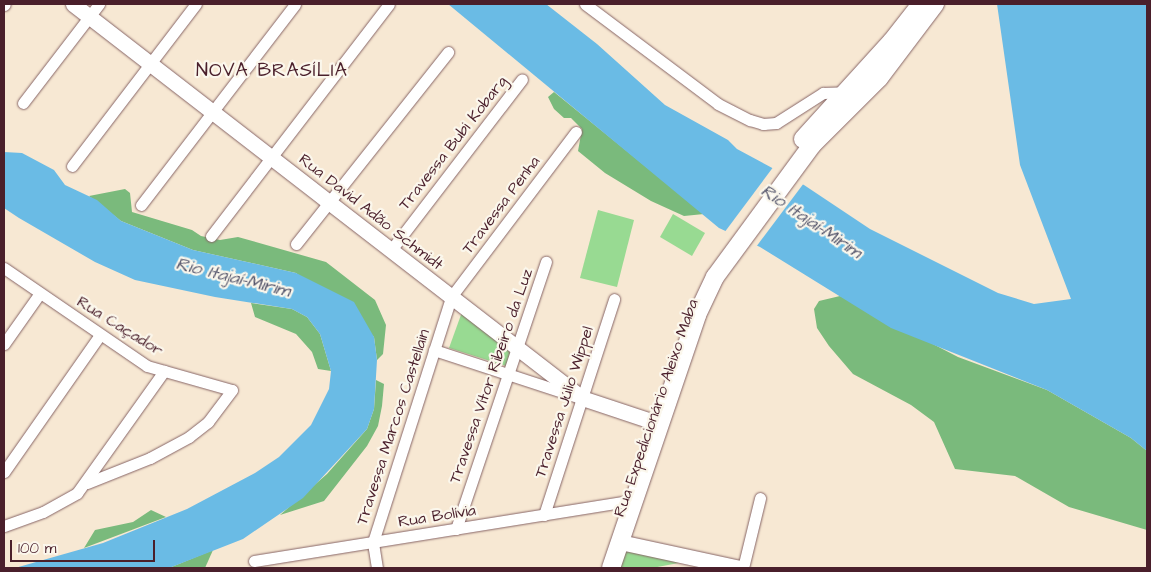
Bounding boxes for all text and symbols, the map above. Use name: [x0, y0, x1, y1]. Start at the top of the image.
district label: NOVA BRASÍLIA: [194, 60, 350, 82]
street label: Travessa Bubi Kobarg: [395, 72, 511, 214]
street label: Rua David Adão Schmidt: [295, 150, 447, 274]
street label: Travessa Penha: [458, 152, 544, 258]
water label: Rio Itajaí-Mirim: [756, 180, 866, 264]
water label: Rio Itajaí-Mirim: [174, 253, 292, 303]
street label: Travessa Vítor Ribeiro da Luz: [445, 266, 537, 486]
street label: Rua Caçador: [73, 292, 167, 360]
street label: Rua Expedicionário Aleixo Maba: [610, 297, 702, 519]
street label: Travessa Júlio Wippel: [530, 324, 598, 480]
street label: Travessa Marcos Castellain: [352, 327, 434, 527]
street label: Rua Bolívia: [397, 500, 477, 532]
scale bar: [12, 530, 158, 562]
text: 100 m: [18, 538, 57, 559]

